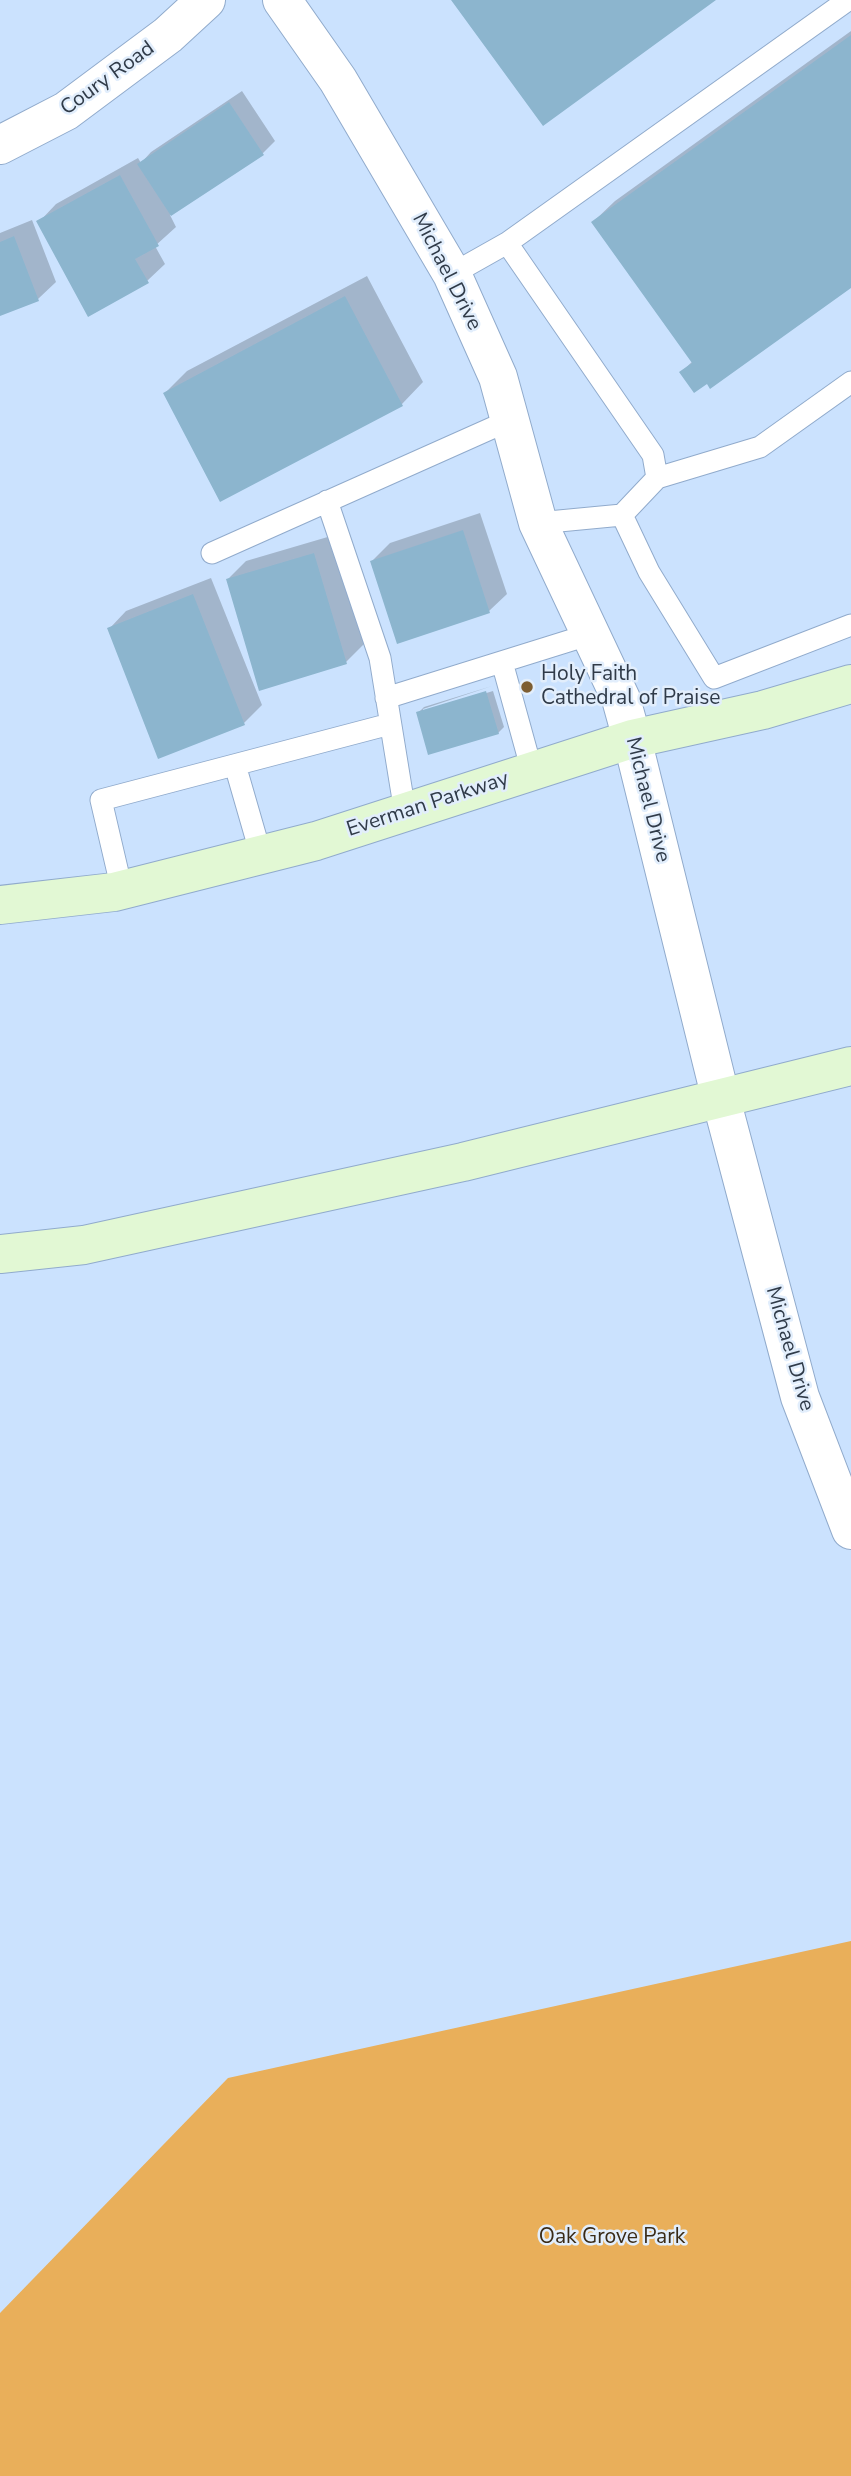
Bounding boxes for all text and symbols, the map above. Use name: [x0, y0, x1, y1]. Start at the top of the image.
street label: Coury Road: [56, 36, 160, 122]
street label: Michael Drive: [406, 209, 486, 335]
place label: Holy Faith Cathedral of Praise: [541, 662, 720, 712]
marker: Holy Faith Cathedral of Praise: [519, 679, 535, 695]
street label: Michael Drive: [619, 735, 675, 865]
street label: Everman Parkway: [344, 767, 512, 843]
street label: Michael Drive: [759, 1284, 819, 1414]
park label: Oak Grove Park: [539, 2225, 685, 2251]

